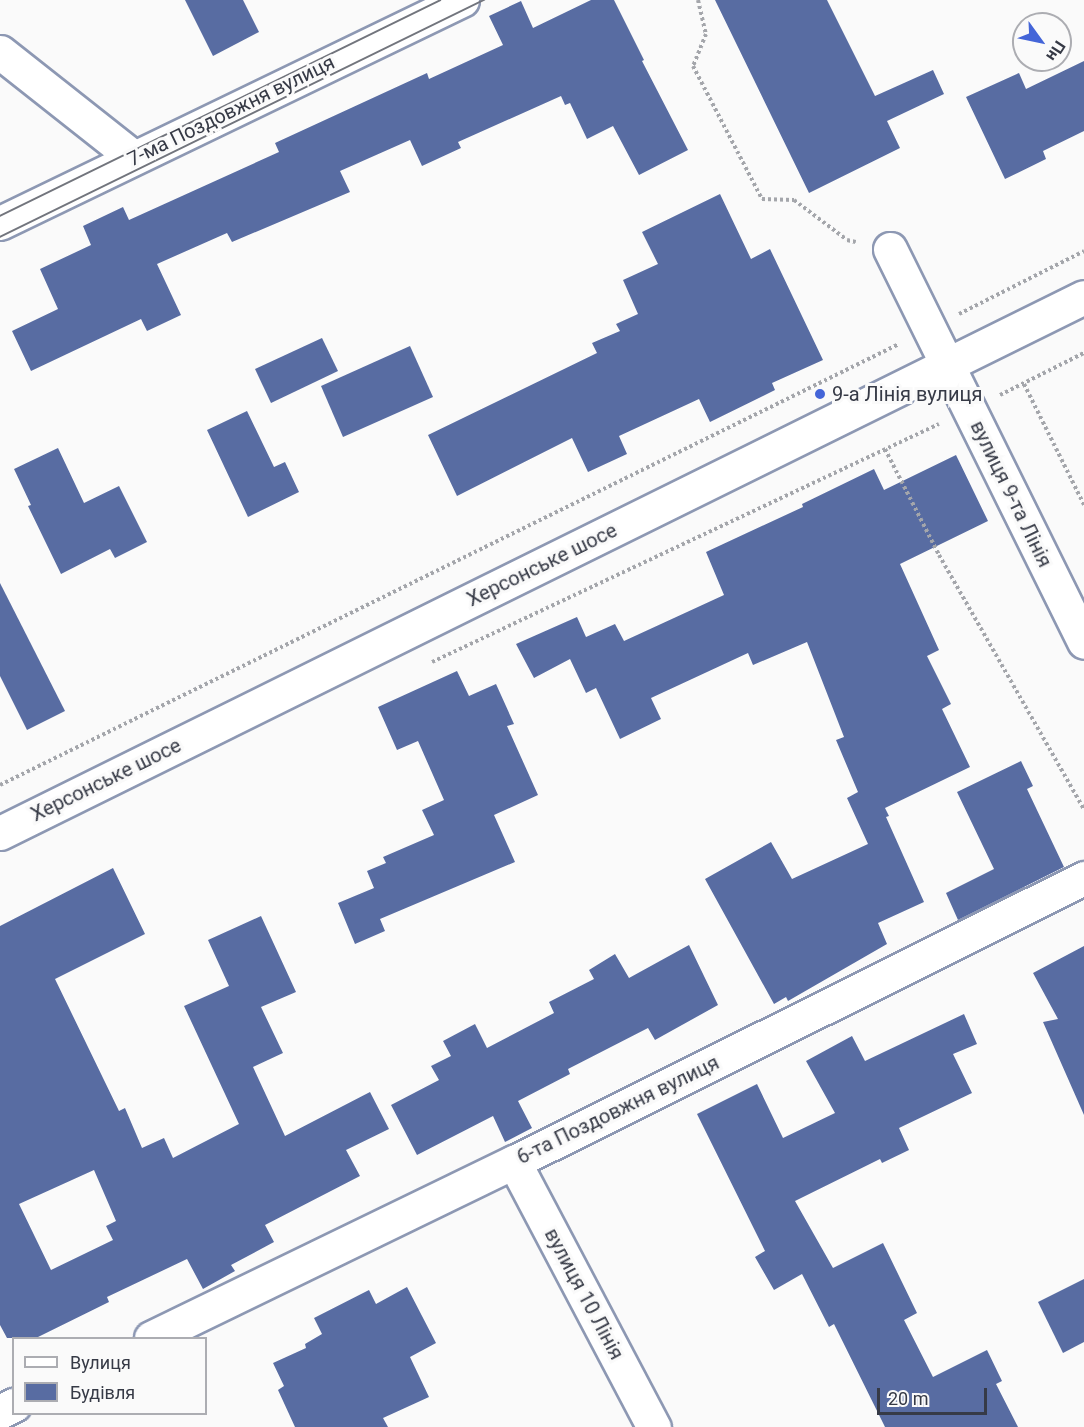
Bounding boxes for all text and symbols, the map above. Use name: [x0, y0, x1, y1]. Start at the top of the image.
north arrow: [1012, 12, 1072, 72]
text: Пн: [1042, 37, 1069, 65]
street label: 7-ма Поздовжня вулиця: [124, 50, 338, 172]
place label: 9-а Лінія вулиця: [832, 382, 982, 406]
marker: 9-а Лінія вулиця: [813, 387, 827, 401]
street label: вулиця 9-та Лінія: [965, 417, 1057, 571]
street label: Херсонське шосе: [463, 518, 621, 612]
street label: Херсонське шосе: [27, 733, 185, 827]
street label: 6-та Поздовжня вулиця: [513, 1051, 723, 1169]
street label: вулиця 10 Лінія: [539, 1224, 629, 1364]
legend: [12, 1337, 207, 1415]
text: Вулиця: [70, 1352, 131, 1373]
scale bar: [880, 1376, 990, 1414]
text: Будівля: [70, 1382, 135, 1403]
text: 20 m: [888, 1388, 928, 1409]

